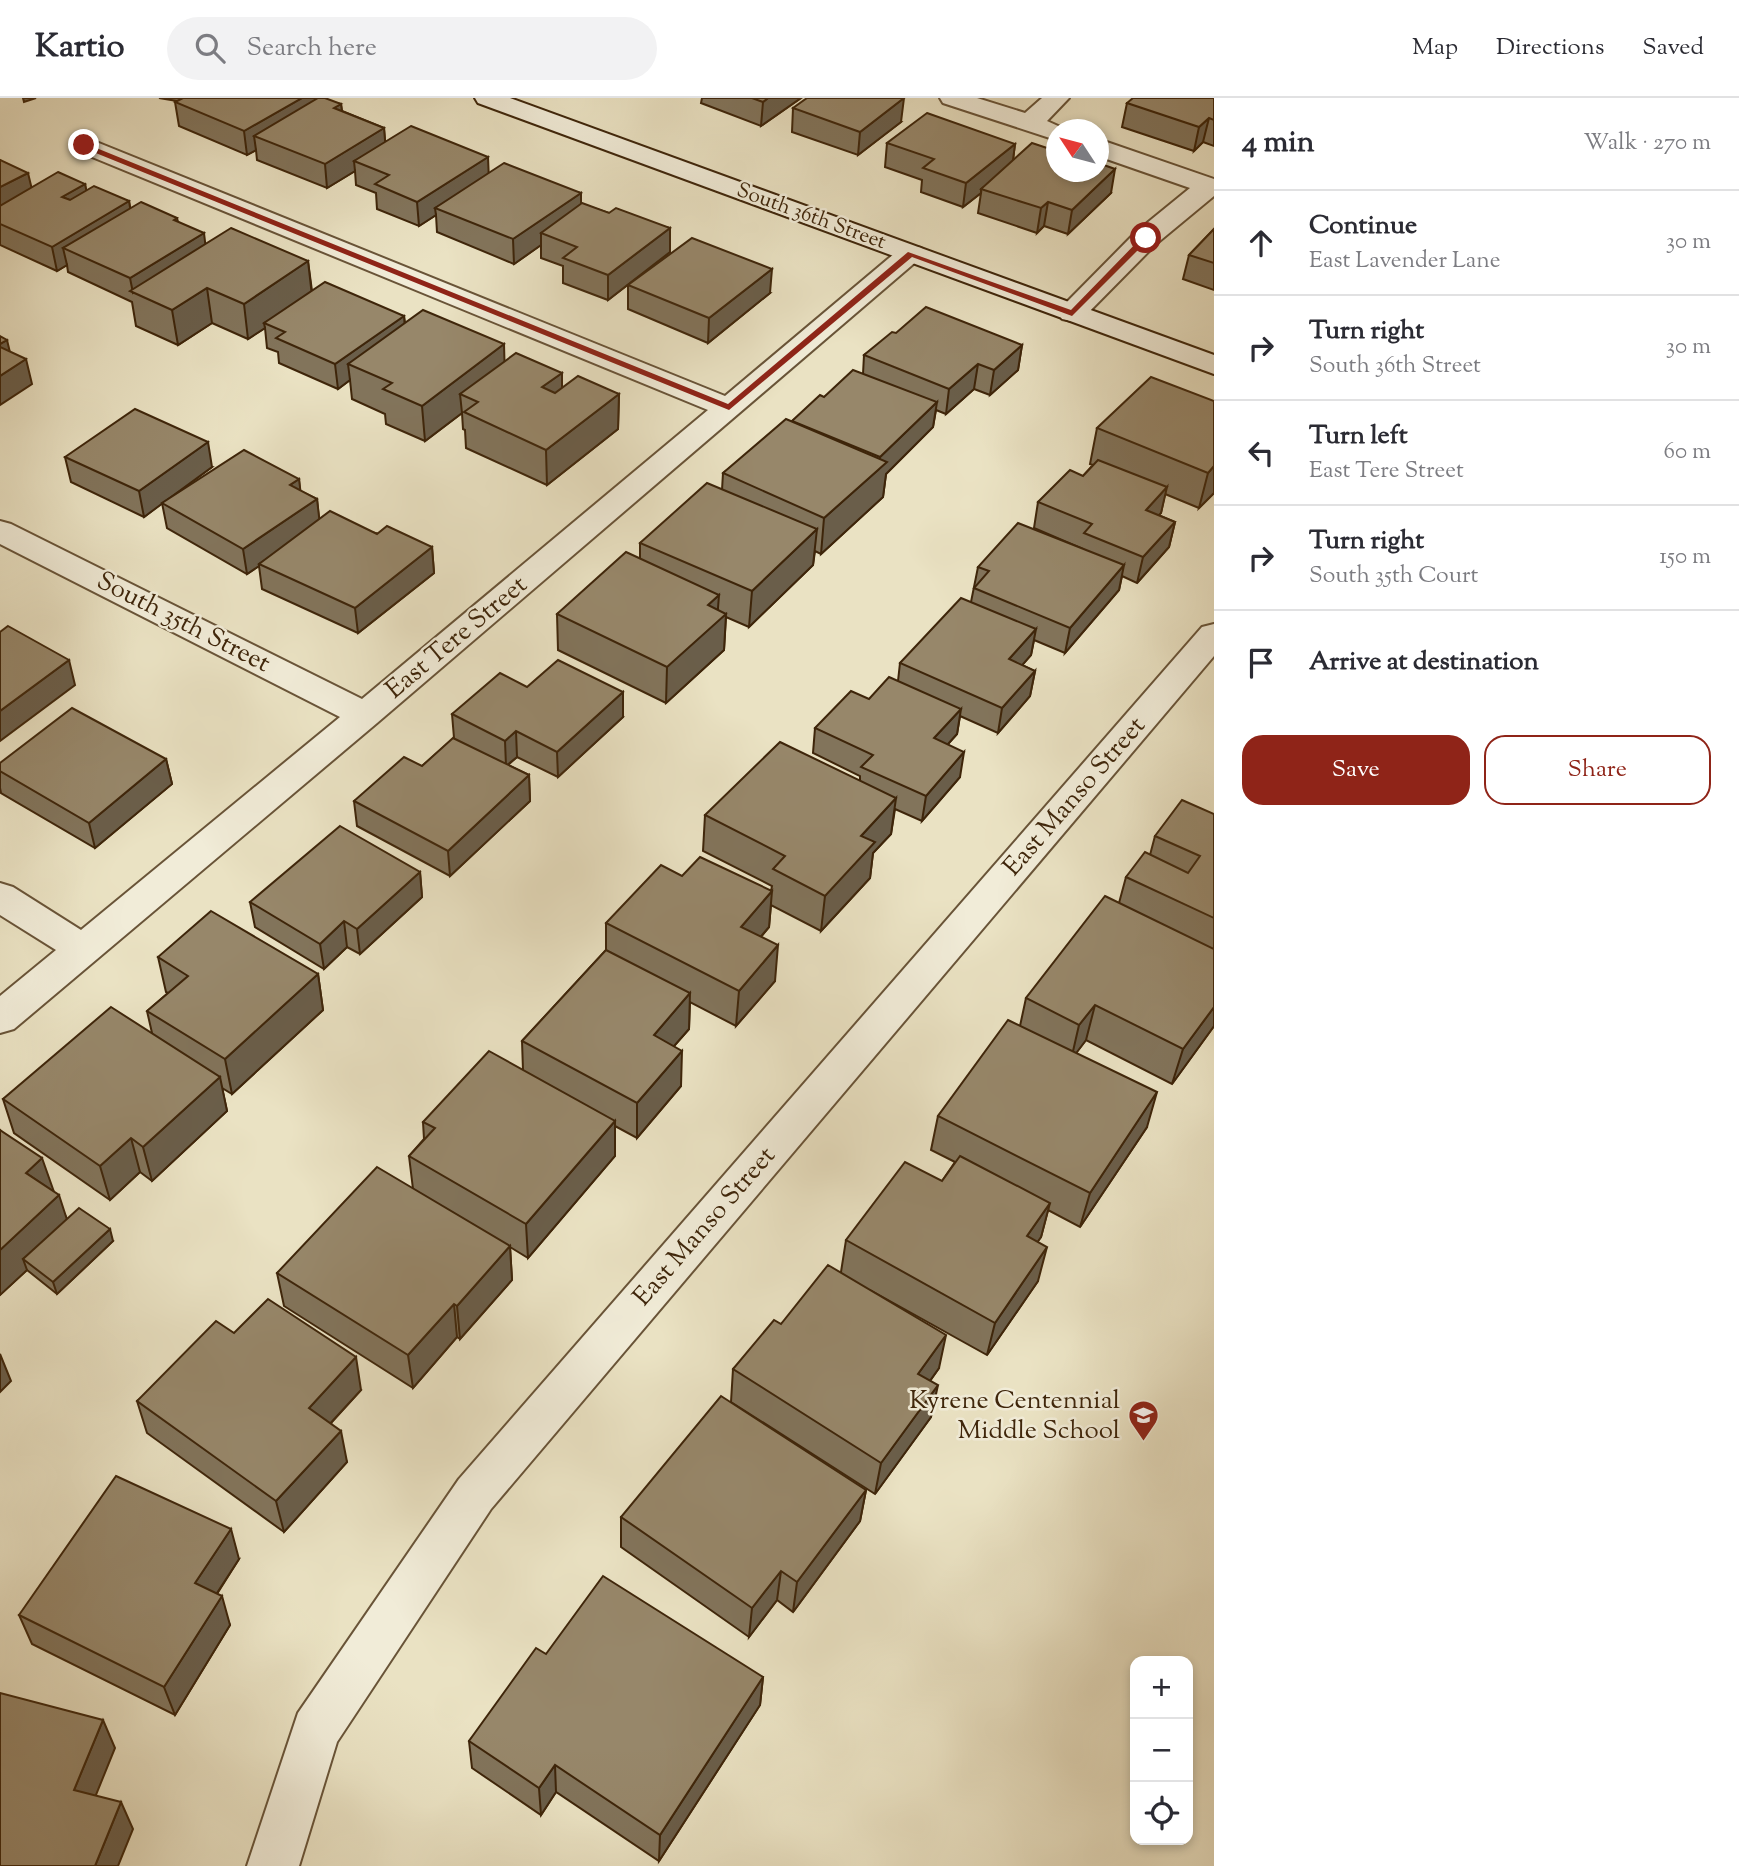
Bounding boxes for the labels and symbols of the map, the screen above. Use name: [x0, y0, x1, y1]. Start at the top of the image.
north arrow: [1046, 119, 1109, 182]
route end: [68, 129, 99, 160]
street label: South 36th Street: [732, 176, 890, 258]
route start: [1130, 222, 1161, 253]
street label: South 35th Street: [90, 563, 276, 683]
street label: East Tere Street: [378, 568, 536, 708]
street label: East Manso Street: [995, 709, 1155, 885]
street label: East Manso Street: [625, 1139, 785, 1315]
place label: Kyrene Centennial Middle School: [909, 1383, 1120, 1450]
school or university icon: Kyrene Centennial Middle School: [1126, 1399, 1160, 1443]

